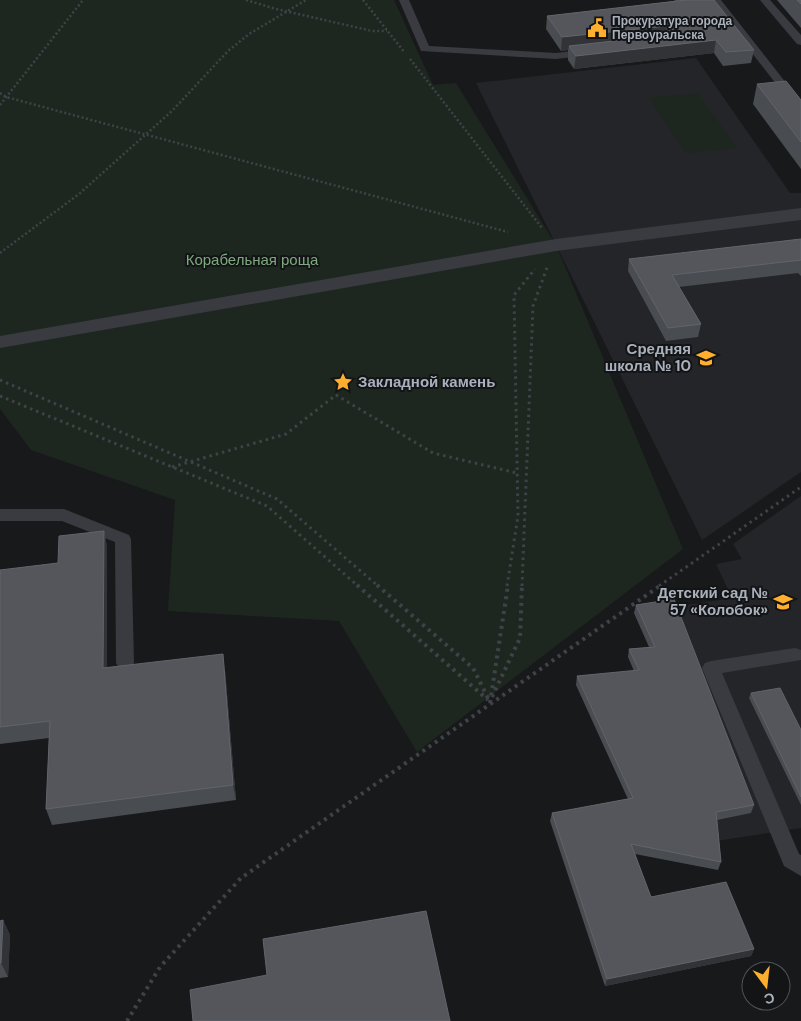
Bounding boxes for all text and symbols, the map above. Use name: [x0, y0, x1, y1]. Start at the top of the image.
place label: Прокуратура города Первоуральска: [612, 13, 733, 43]
public building icon: Прокуратура города Первоуральска: [586, 17, 608, 39]
park label: Корабельная роща: [186, 250, 319, 270]
place label: Средняя школа № 10: [605, 339, 691, 376]
school or university icon: Средняя школа № 10: [695, 347, 717, 369]
place icon: Закладной камень: [332, 371, 354, 393]
place label: Закладной камень: [358, 372, 495, 392]
place label: Детский сад № 57 «Колобок»: [657, 583, 768, 620]
school or university icon: Детский сад № 57 «Колобок»: [772, 591, 794, 613]
north arrow: [741, 961, 791, 1011]
text: С: [762, 989, 777, 1009]

